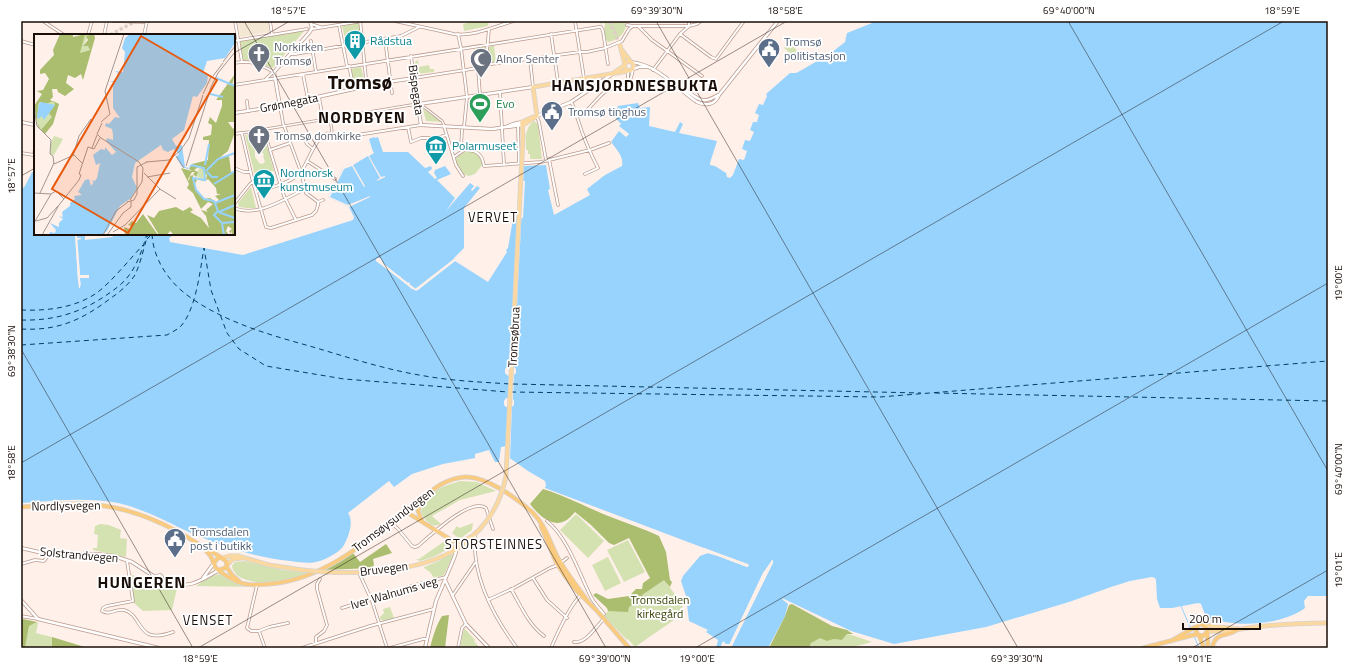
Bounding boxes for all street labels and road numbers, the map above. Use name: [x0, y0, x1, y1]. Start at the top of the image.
street label: Bispegata: [404, 64, 429, 116]
street label: Grønnegata: [258, 88, 320, 117]
street label: Tromsøbrua: [502, 306, 525, 368]
street label: Tromsøysundvegen: [348, 482, 438, 557]
street label: Nordlysvegen: [31, 495, 101, 516]
street label: Solstrandvegen: [39, 542, 119, 567]
street label: Bruvegen: [359, 556, 409, 581]
street label: Iver Walnums veg: [348, 571, 440, 614]

